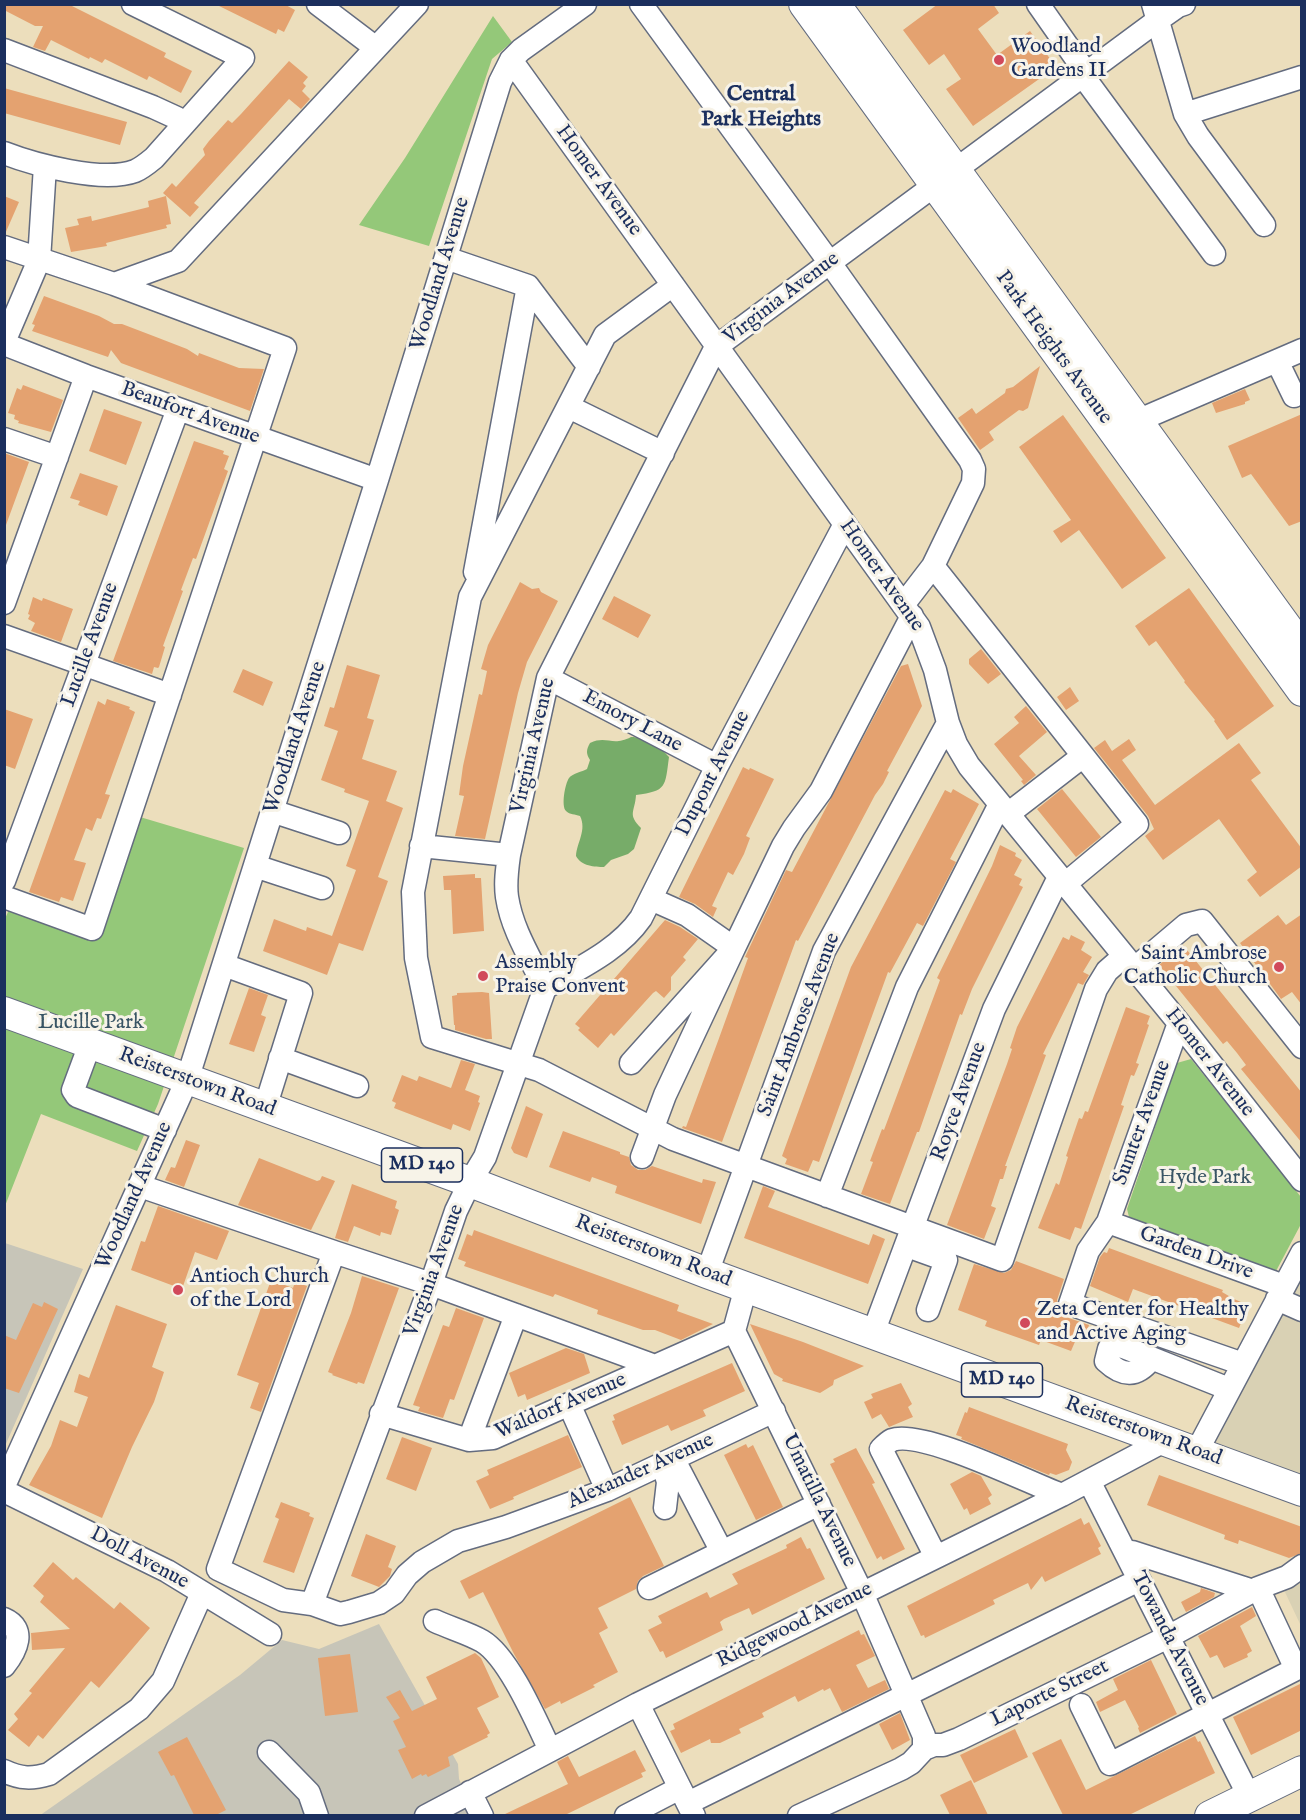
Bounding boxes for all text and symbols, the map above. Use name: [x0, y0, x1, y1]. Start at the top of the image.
place label: Woodland Gardens II: [1011, 35, 1107, 85]
marker: Woodland Gardens II: [992, 53, 1006, 67]
district label: Central Park Heights: [701, 82, 821, 134]
street label: Homer Avenue: [549, 120, 647, 242]
street label: Woodland Avenue: [406, 194, 476, 354]
street label: Virginia Avenue: [719, 247, 845, 351]
street label: Park Heights Avenue: [989, 266, 1117, 430]
street label: Beaufort Avenue: [117, 377, 263, 451]
street label: Homer Avenue: [833, 515, 929, 637]
street label: Lucille Avenue: [57, 579, 125, 711]
street label: Woodland Avenue: [259, 659, 333, 817]
street label: Virginia Avenue: [506, 676, 562, 816]
street label: Emory Lane: [578, 685, 686, 759]
street label: Dupont Avenue: [672, 707, 756, 841]
street label: Saint Ambrose Avenue: [753, 930, 847, 1120]
place label: Saint Ambrose Catholic Church: [1124, 942, 1267, 992]
place label: Assembly Praise Convent: [495, 951, 626, 1001]
marker: Saint Ambrose Catholic Church: [1272, 960, 1286, 974]
marker: Assembly Praise Convent: [476, 969, 490, 983]
street label: Homer Avenue: [1159, 1004, 1259, 1122]
park label: Lucille Park: [38, 1011, 144, 1037]
street label: Royce Avenue: [927, 1039, 993, 1165]
street label: Reisterstown Road: [115, 1043, 279, 1123]
street label: Sumter Avenue: [1109, 1057, 1177, 1189]
street label: Woodland Avenue: [91, 1118, 179, 1274]
road number: MD 140: [382, 1148, 462, 1182]
park label: Hyde Park: [1159, 1166, 1251, 1192]
street label: Virginia Avenue: [399, 1202, 471, 1340]
street label: Reisterstown Road: [571, 1211, 735, 1293]
street label: Garden Drive: [1136, 1222, 1256, 1286]
place label: Antioch Church of the Lord: [190, 1265, 329, 1315]
marker: Antioch Church of the Lord: [171, 1283, 185, 1297]
place label: Zeta Center for Healthy and Active Aging: [1037, 1298, 1249, 1348]
marker: Zeta Center for Healthy and Active Aging: [1018, 1316, 1032, 1330]
road number: MD 140: [962, 1363, 1042, 1397]
street label: Waldorf Avenue: [492, 1368, 630, 1446]
street label: Reisterstown Road: [1061, 1392, 1225, 1472]
street label: Alexander Avenue: [564, 1429, 718, 1515]
street label: Umatilla Avenue: [775, 1430, 861, 1572]
street label: Doll Avenue: [85, 1522, 193, 1596]
street label: Towanda Avenue: [1124, 1568, 1214, 1710]
street label: Ridgewood Avenue: [713, 1577, 877, 1675]
street label: Laporte Street: [987, 1655, 1113, 1733]

